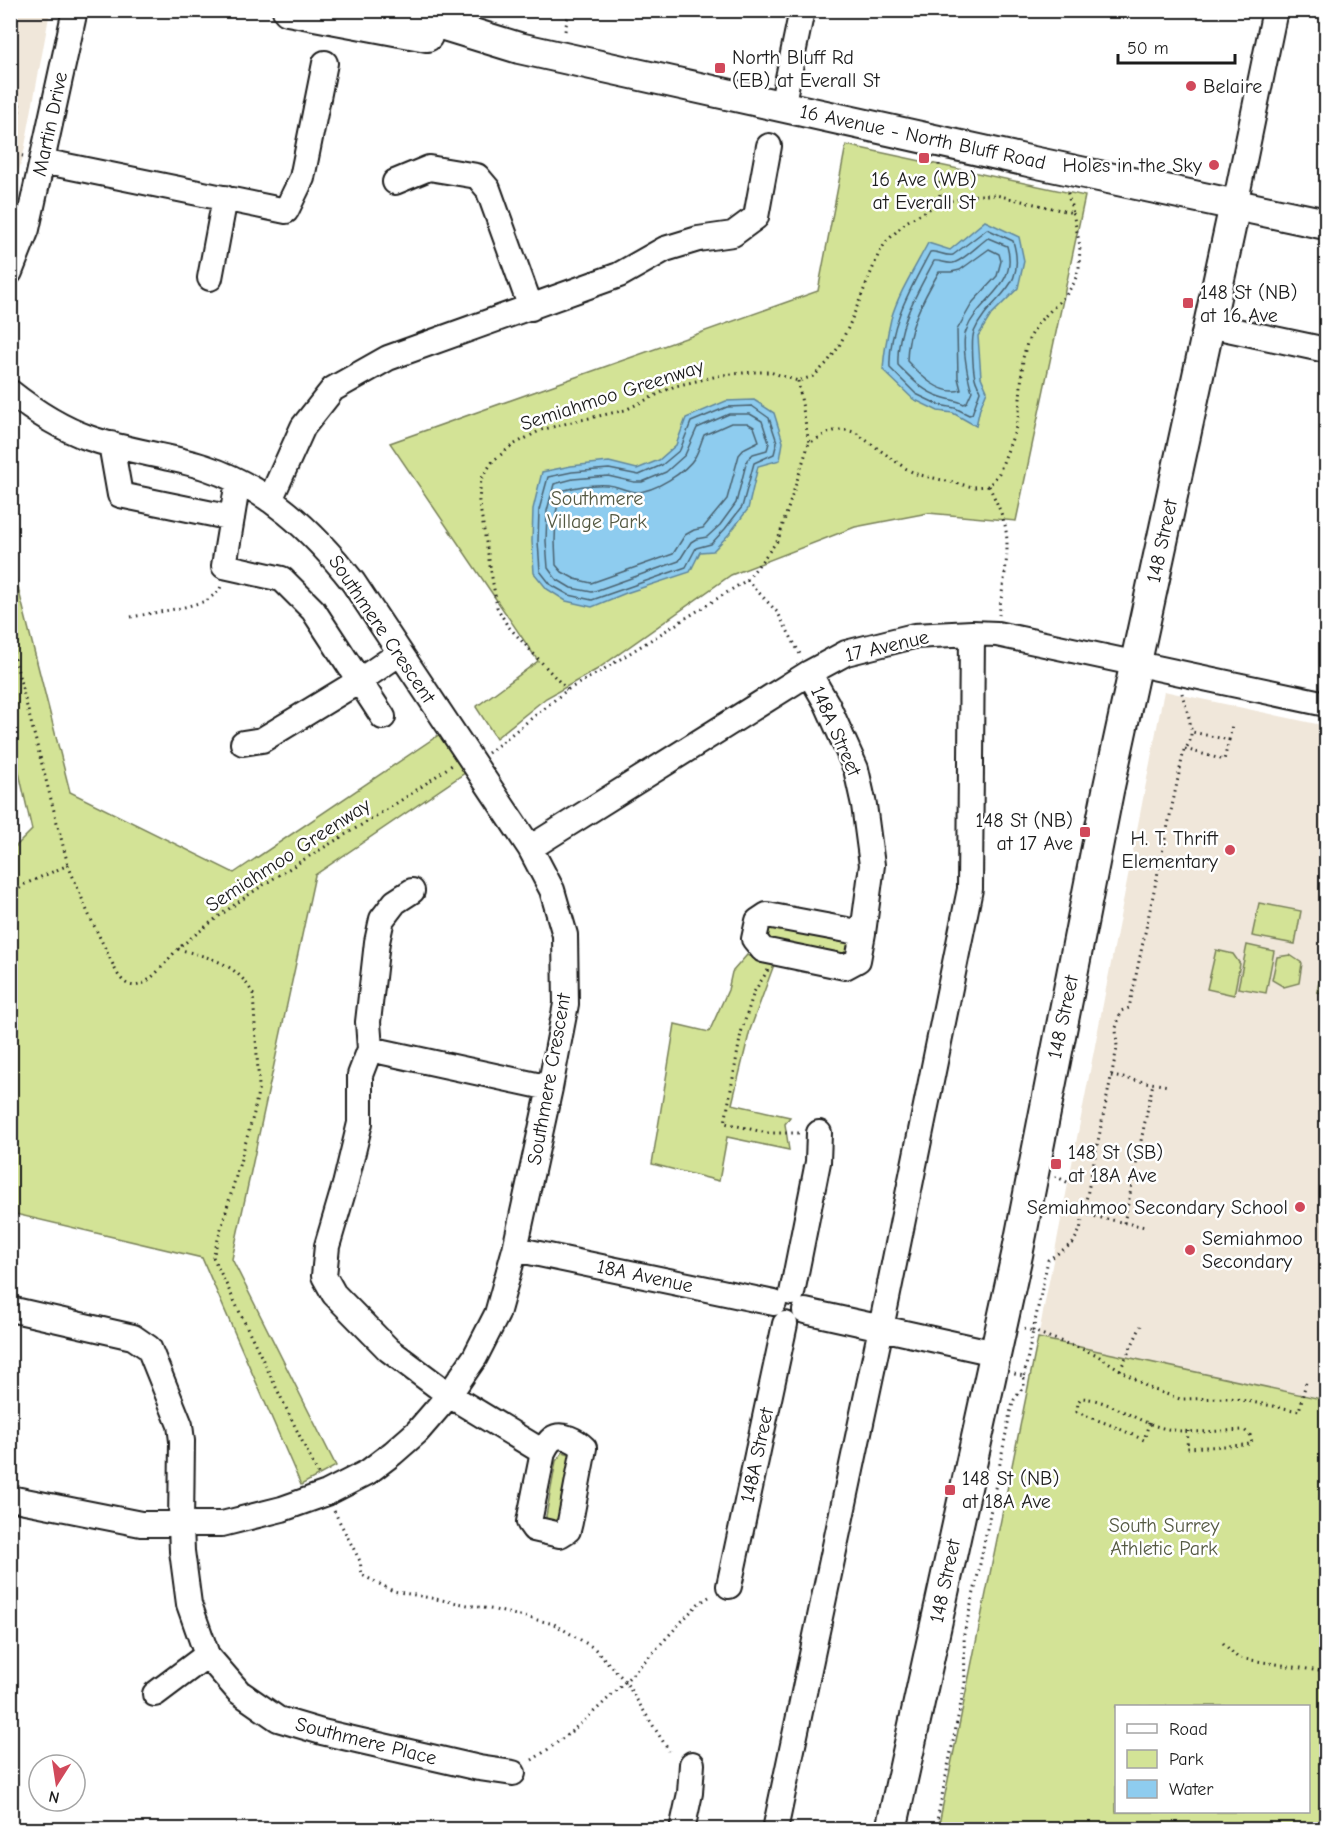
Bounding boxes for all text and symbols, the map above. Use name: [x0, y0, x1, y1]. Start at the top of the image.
scale bar: [1118, 27, 1235, 65]
text: 50 m: [1127, 38, 1169, 59]
place label: North Bluff Rd (EB) at Everall St: [732, 46, 881, 92]
marker: North Bluff Rd (EB) at Everall St: [713, 61, 727, 75]
street label: Martin Drive: [28, 70, 72, 178]
place label: Belaire: [1203, 75, 1262, 98]
marker: Belaire: [1184, 79, 1198, 93]
street label: 16 Avenue - North Bluff Road: [798, 100, 1048, 174]
marker: 16 Ave (WB) at Everall St: [917, 151, 931, 165]
place label: Holes in the Sky: [1062, 154, 1202, 177]
marker: Holes in the Sky: [1207, 158, 1221, 172]
place label: 16 Ave (WB) at Everall St: [871, 168, 977, 214]
place label: 148 St (NB) at 16 Ave: [1200, 281, 1297, 327]
marker: 148 St (NB) at 16 Ave: [1181, 296, 1195, 310]
street label: Semiahmoo Greenway: [517, 354, 707, 436]
park label: Southmere Village Park: [547, 487, 647, 533]
street label: 148 Street: [1142, 496, 1182, 585]
street label: Southmere Crescent: [324, 551, 441, 708]
street label: 17 Avenue: [843, 625, 931, 667]
street label: 148A Street: [806, 682, 867, 781]
street label: Semiahmoo Greenway: [201, 793, 375, 917]
place label: 148 St (NB) at 17 Ave: [976, 809, 1073, 855]
marker: 148 St (NB) at 17 Ave: [1078, 825, 1092, 839]
place label: H. T. Thrift Elementary: [1122, 827, 1219, 873]
marker: H. T. Thrift Elementary: [1223, 843, 1237, 857]
street label: 148 Street: [1043, 972, 1083, 1061]
street label: Southmere Crescent: [523, 990, 576, 1167]
place label: 148 St (SB) at 18A Ave: [1068, 1141, 1163, 1187]
marker: 148 St (SB) at 18A Ave: [1049, 1157, 1063, 1171]
place label: Semiahmoo Secondary School: [1027, 1196, 1288, 1219]
marker: Semiahmoo Secondary School: [1293, 1200, 1307, 1214]
place label: Semiahmoo Secondary: [1202, 1227, 1303, 1273]
marker: Semiahmoo Secondary: [1183, 1243, 1197, 1257]
street label: 18A Avenue: [595, 1255, 695, 1297]
street label: 148A Street: [736, 1404, 779, 1504]
place label: 148 St (NB) at 18A Ave: [962, 1467, 1059, 1513]
marker: 148 St (NB) at 18A Ave: [943, 1483, 957, 1497]
park label: South Surrey Athletic Park: [1109, 1514, 1219, 1560]
street label: 148 Street: [925, 1536, 965, 1625]
legend: [1115, 1705, 1310, 1813]
street label: Southmere Place: [293, 1712, 439, 1770]
text: Road: [1169, 1719, 1208, 1740]
text: Park: [1169, 1749, 1204, 1770]
north arrow: [27, 1753, 87, 1813]
text: Water: [1169, 1779, 1214, 1800]
text: N: [47, 1787, 61, 1807]

